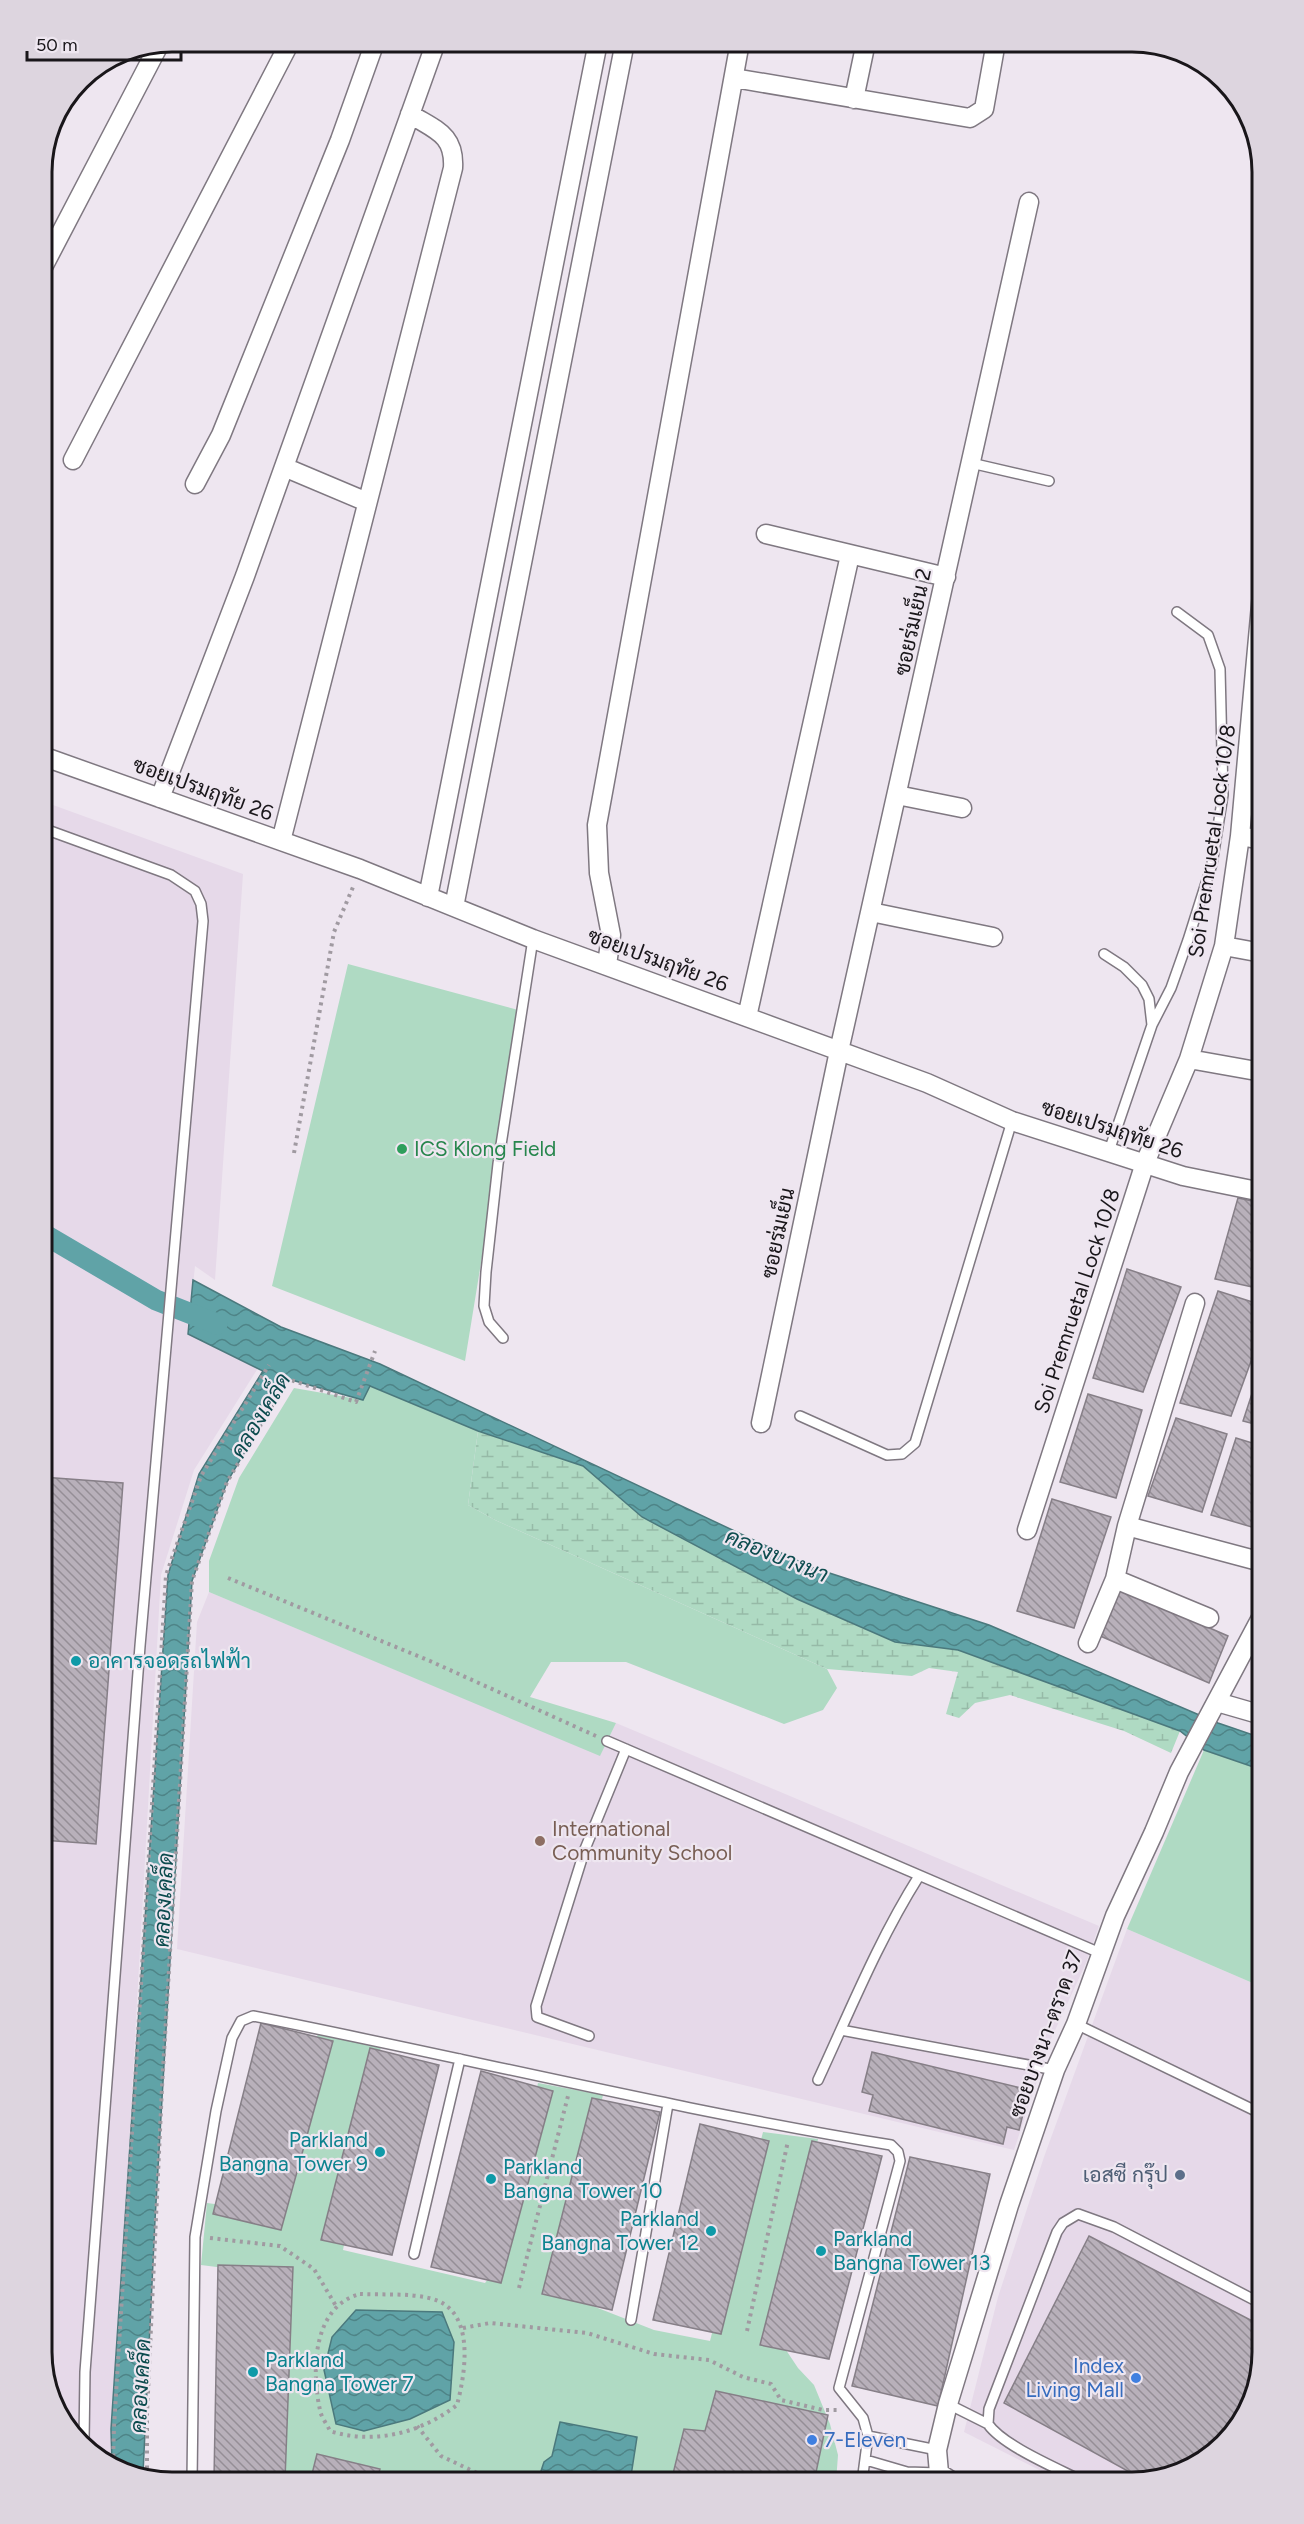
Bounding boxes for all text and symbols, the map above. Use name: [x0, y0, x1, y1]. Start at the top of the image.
scale bar: [27, 24, 182, 62]
text: 50 m: [36, 34, 78, 56]
street label: ซอยร่มเย็น 2: [887, 565, 936, 678]
street label: Soi Premruetal Lock 10/8: [1183, 723, 1240, 959]
street label: ซอยเปรมฤทัย 26: [130, 752, 277, 826]
street label: ซอยเปรมฤทัย 26: [585, 923, 732, 997]
street label: ซอยเปรมฤทัย 26: [1038, 1094, 1186, 1163]
place label: ICS Klong Field: [414, 1136, 556, 1161]
marker: ICS Klong Field: [395, 1142, 409, 1156]
street label: ซอยร่มเย็น: [754, 1185, 799, 1281]
street label: Soi Premruetal Lock 10/8: [1028, 1185, 1125, 1417]
water label: คลองเคล็ด: [223, 1367, 296, 1463]
water label: คลองบางนา: [721, 1523, 832, 1588]
place label: อาคารจอดรถไฟฟ้า: [88, 1647, 251, 1673]
marker: อาคารจอดรถไฟฟ้า: [69, 1654, 83, 1668]
place label: International Community School: [552, 1816, 733, 1865]
marker: International Community School: [533, 1834, 547, 1848]
water label: คลองเคล็ด: [146, 1852, 179, 1948]
street label: ซอยบางนา-ตราด 37: [1004, 1947, 1087, 2121]
place label: Parkland Bangna Tower 9: [219, 2127, 368, 2176]
marker: Parkland Bangna Tower 9: [373, 2145, 387, 2159]
place label: Parkland Bangna Tower 10: [503, 2154, 663, 2203]
place label: เอสซี กรุ๊ป: [1083, 2162, 1168, 2189]
marker: เอสซี กรุ๊ป: [1173, 2168, 1187, 2182]
marker: Parkland Bangna Tower 10: [484, 2172, 498, 2186]
place label: Parkland Bangna Tower 12: [541, 2206, 699, 2255]
marker: Parkland Bangna Tower 12: [704, 2224, 718, 2238]
place label: Parkland Bangna Tower 13: [833, 2226, 990, 2275]
marker: Parkland Bangna Tower 13: [814, 2244, 828, 2258]
water label: คลองเคล็ด: [123, 2338, 156, 2434]
place label: Parkland Bangna Tower 7: [265, 2347, 414, 2396]
place label: Index Living Mall: [1025, 2353, 1124, 2402]
marker: Parkland Bangna Tower 7: [246, 2365, 260, 2379]
marker: Index Living Mall: [1129, 2371, 1143, 2385]
place label: 7-Eleven: [824, 2427, 906, 2452]
marker: 7-Eleven: [805, 2433, 819, 2447]

